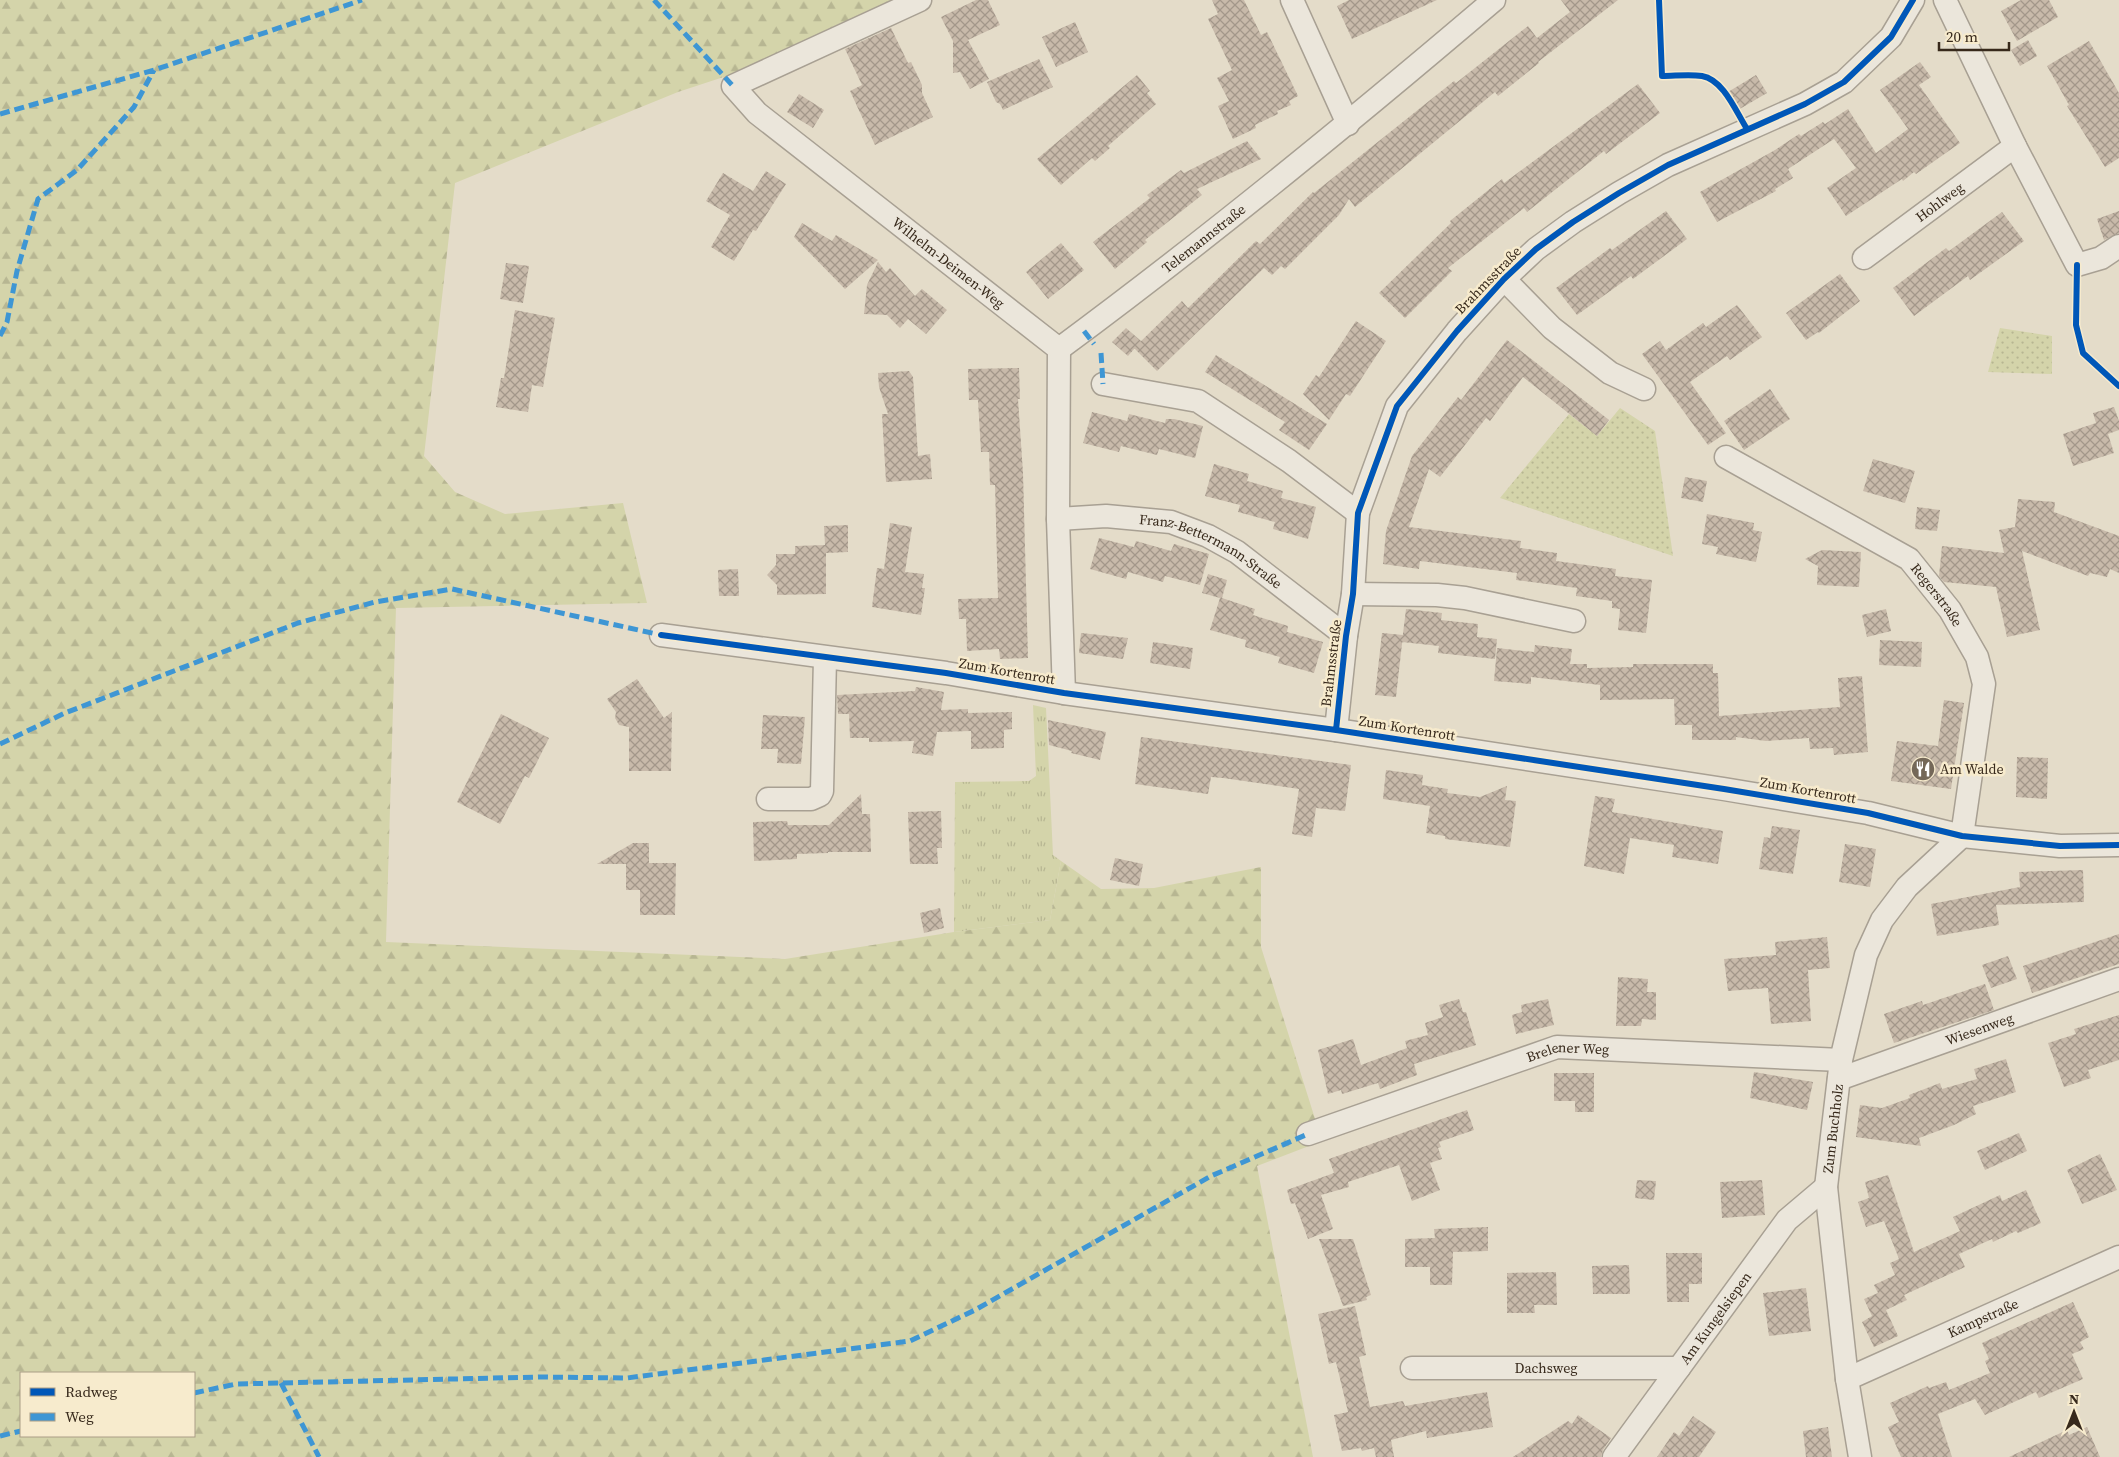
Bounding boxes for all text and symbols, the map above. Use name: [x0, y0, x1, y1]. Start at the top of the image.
scale bar: [1939, 20, 2009, 52]
text: 20 m: [1946, 26, 1978, 47]
street label: Hohlweg: [1911, 177, 1968, 227]
street label: Telemannstraße: [1158, 199, 1250, 278]
street label: Wilhelm-Deimen-Weg: [888, 212, 1009, 313]
street label: Brahmsstraße: [1450, 241, 1526, 319]
street label: Franz-Bettermann-Straße: [1138, 509, 1286, 593]
street label: Regerstraße: [1906, 559, 1967, 630]
street label: Brahmsstraße: [1316, 618, 1346, 708]
street label: Zum Kortenrott: [957, 653, 1057, 689]
street label: Zum Kortenrott: [1357, 711, 1457, 746]
restaurant icon: Am Walde: [1910, 756, 1936, 782]
place label: Am Walde: [1940, 759, 2004, 779]
street label: Zum Kortenrott: [1758, 772, 1858, 808]
street label: Wiesenweg: [1943, 1008, 2016, 1050]
street label: Brelener Weg: [1524, 1037, 1610, 1067]
street label: Zum Buchholz: [1818, 1082, 1848, 1174]
street label: Am Kungelsiepen: [1675, 1267, 1756, 1369]
street label: Kampstraße: [1944, 1293, 2022, 1343]
street label: Dachsweg: [1514, 1358, 1578, 1378]
legend: [20, 1372, 195, 1437]
text: Radweg: [65, 1381, 118, 1402]
north arrow: [2049, 1387, 2099, 1437]
text: N: [2069, 1389, 2079, 1409]
text: Weg: [65, 1406, 94, 1427]

